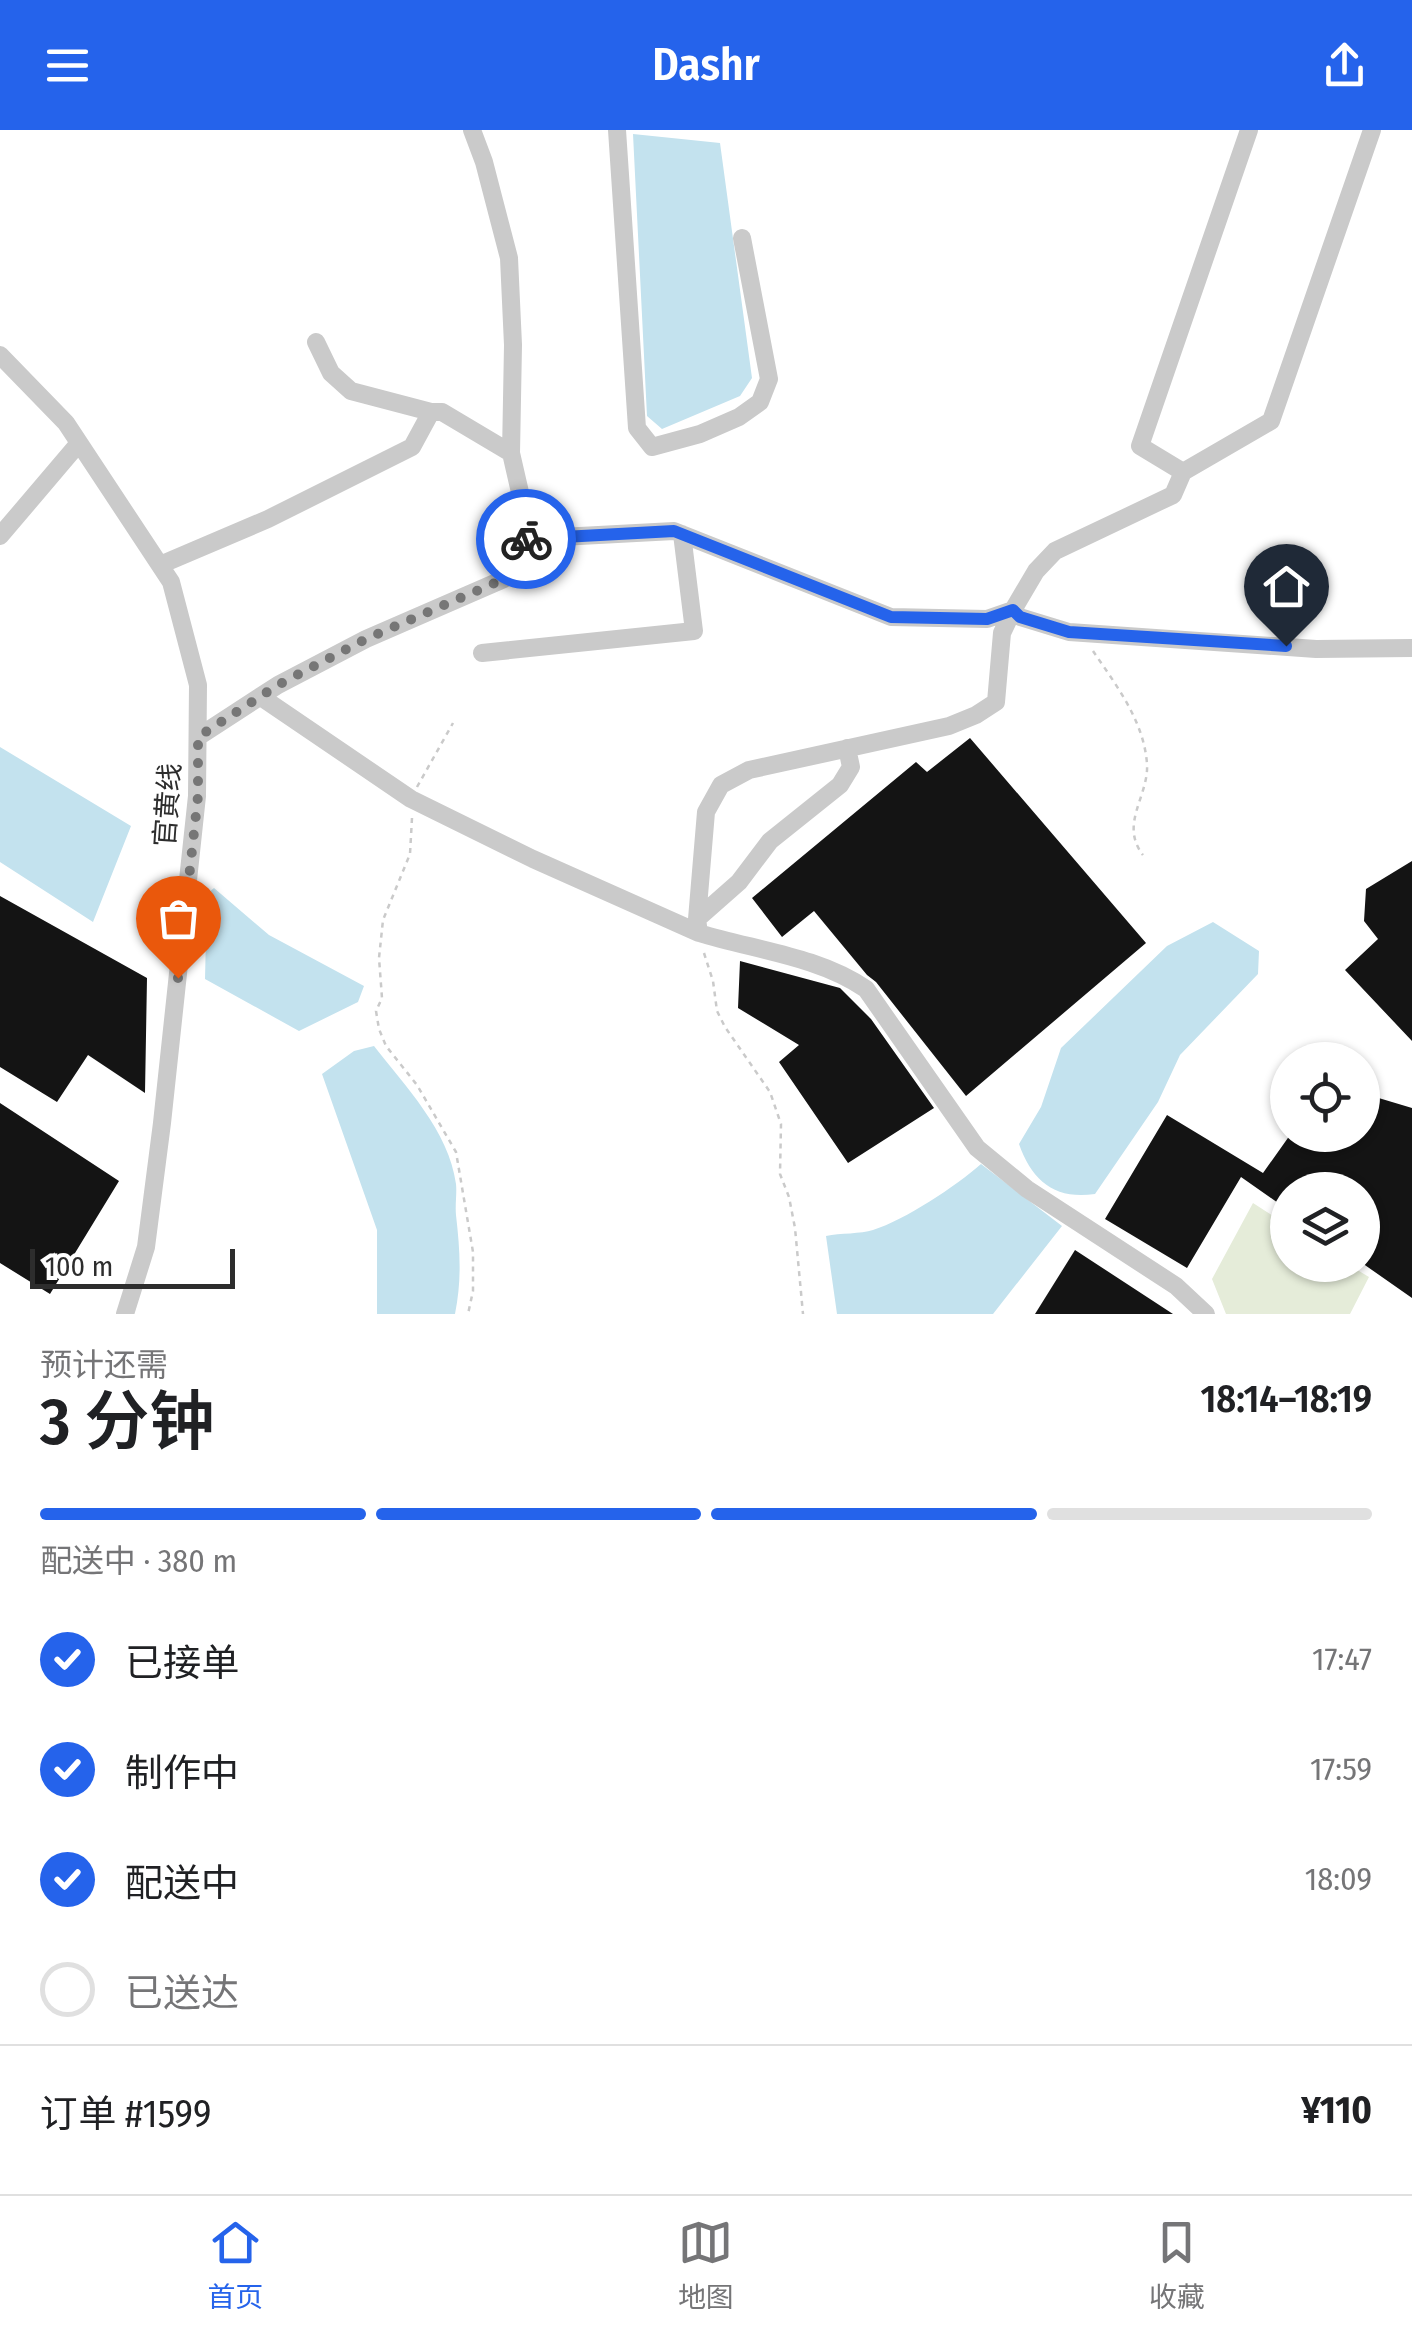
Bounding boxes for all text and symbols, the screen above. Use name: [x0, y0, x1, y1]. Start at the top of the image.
icon: menu: [40, 38, 95, 93]
text: Dashr: [652, 38, 760, 92]
icon: share: [1317, 38, 1372, 93]
courier: [476, 489, 576, 589]
icon: bike: [499, 512, 554, 567]
pin: [1244, 544, 1329, 647]
icon: home: [1259, 559, 1314, 614]
street label: 官黄线: [148, 762, 187, 848]
pin: [136, 876, 221, 979]
icon: bag: [151, 891, 206, 946]
map controls: [1270, 1042, 1380, 1282]
button: locate: [1270, 1042, 1380, 1152]
button: layers: [1270, 1172, 1380, 1282]
scale bar: [30, 1244, 235, 1288]
text: 100 m: [45, 1250, 113, 1283]
text: 预计还需: [40, 1346, 168, 1384]
text: 18:14–18:19: [1201, 1376, 1372, 1422]
text: 3 分钟: [40, 1383, 214, 1461]
text: 配送中 · 380 m: [40, 1542, 237, 1580]
icon: check: [40, 1632, 95, 1687]
text: 已接单: [125, 1640, 239, 1686]
text: 17:47: [1312, 1640, 1372, 1678]
icon: check: [40, 1742, 95, 1797]
text: 制作中: [125, 1750, 239, 1796]
text: 17:59: [1310, 1750, 1372, 1788]
icon: check: [40, 1852, 95, 1907]
text: 配送中: [125, 1860, 239, 1906]
text: 18:09: [1305, 1860, 1372, 1898]
text: 已送达: [125, 1970, 239, 2016]
text: ¥110: [1301, 2087, 1372, 2133]
text: 订单 #1599: [40, 2091, 212, 2137]
tab: 首页: [207, 2215, 263, 2315]
tab: 地图: [678, 2215, 734, 2315]
tab: 收藏: [1149, 2215, 1205, 2315]

